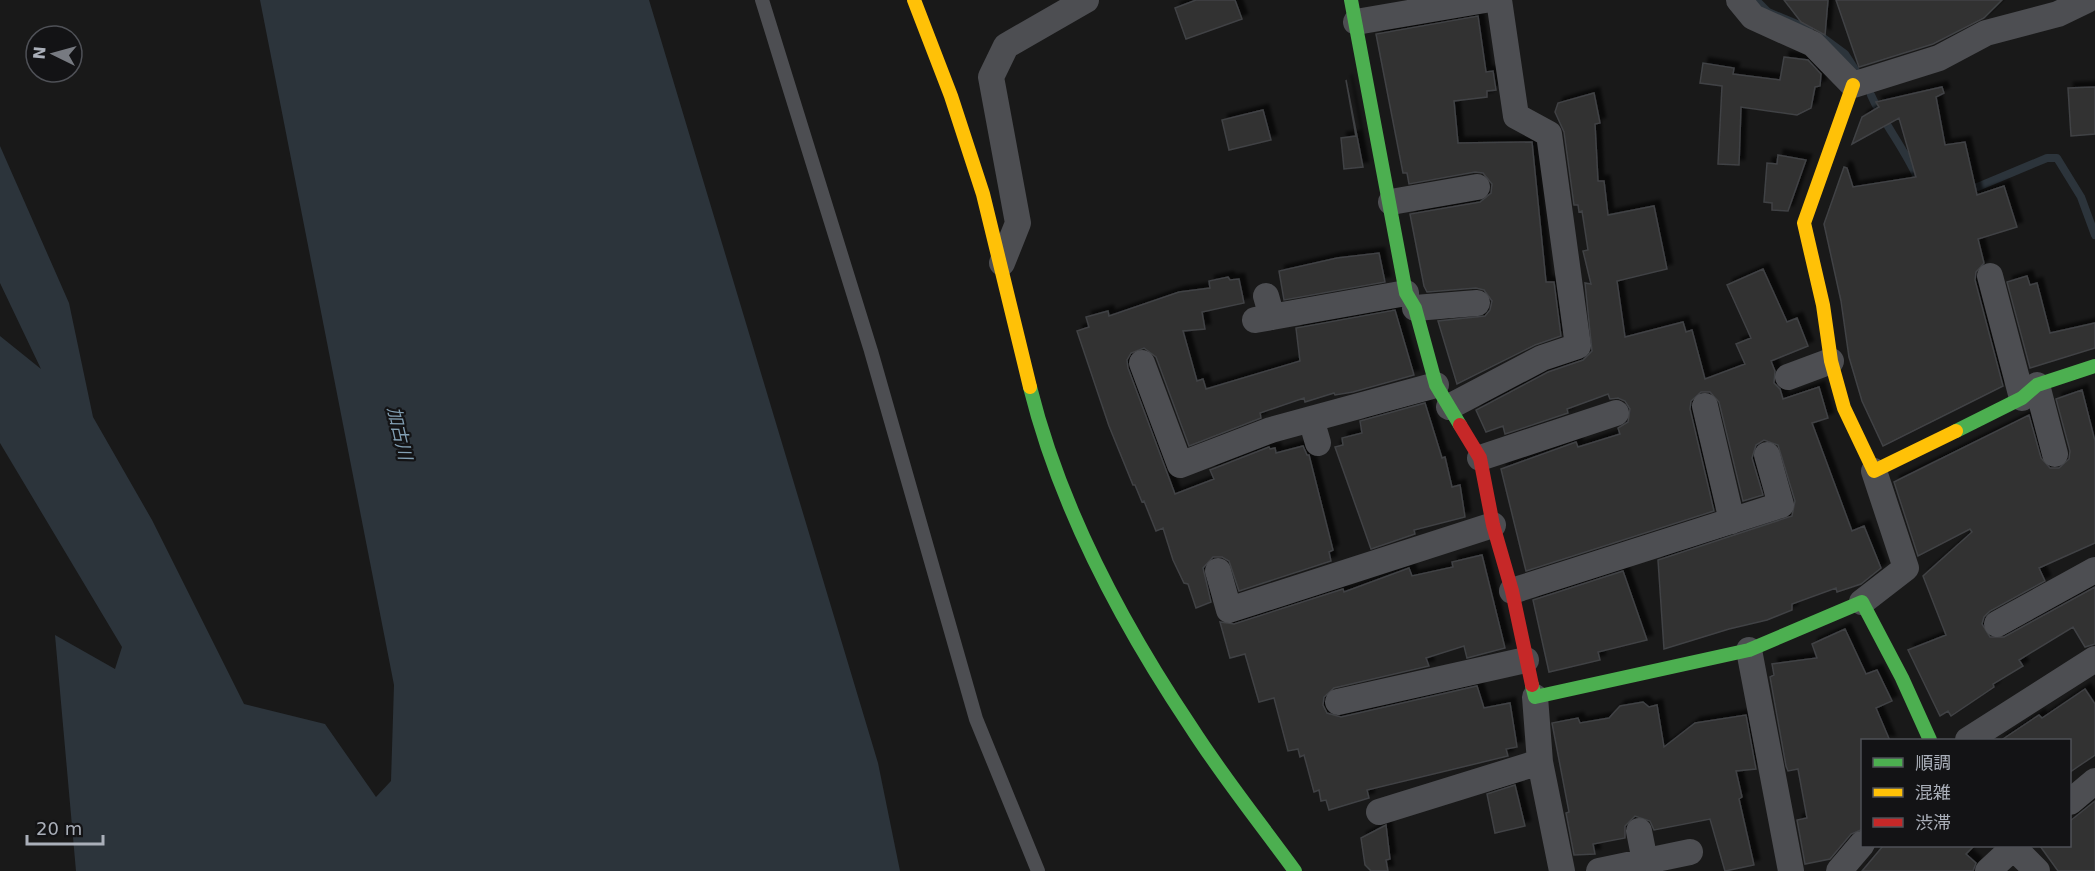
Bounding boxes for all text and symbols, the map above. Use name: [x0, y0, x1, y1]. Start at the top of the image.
north arrow: [24, 24, 84, 84]
text: N: [30, 45, 50, 60]
water label: 加古川: [384, 404, 417, 464]
legend: [1861, 739, 2071, 847]
text: 順調: [1915, 752, 1951, 773]
text: 混雑: [1915, 782, 1951, 803]
scale bar: [27, 808, 104, 846]
text: 渋滞: [1915, 812, 1951, 833]
text: 20 m: [36, 818, 82, 839]

